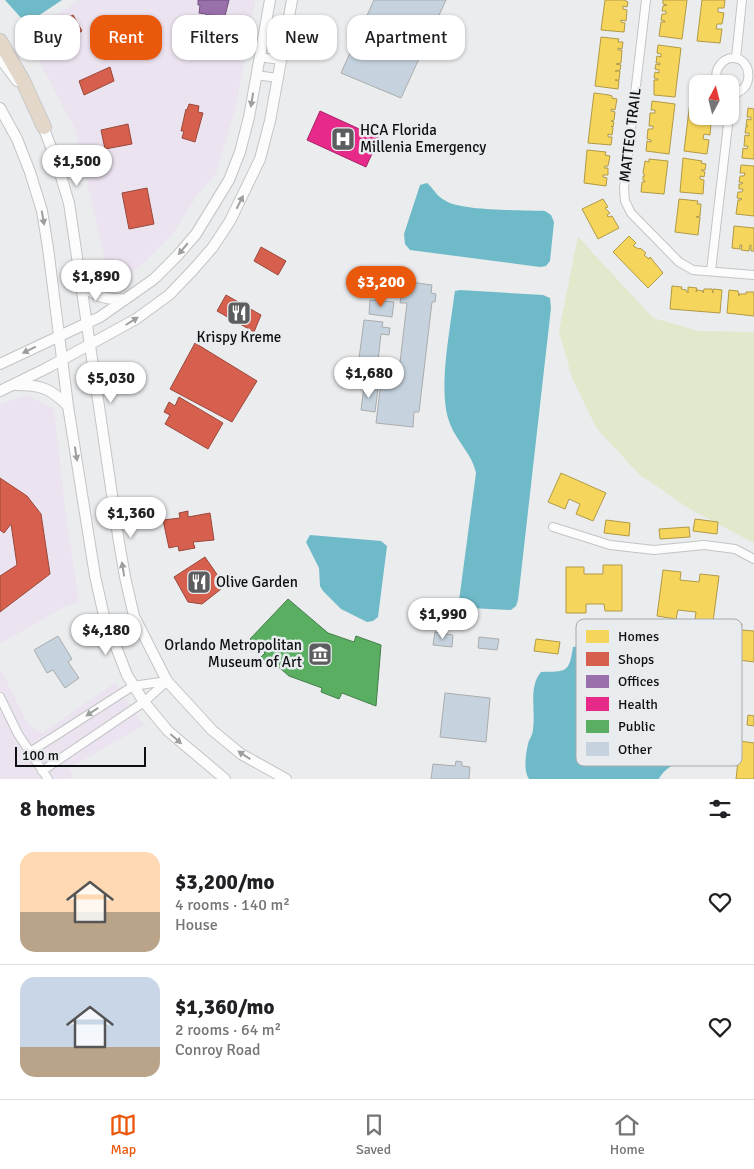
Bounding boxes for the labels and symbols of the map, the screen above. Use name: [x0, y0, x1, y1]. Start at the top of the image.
north arrow: [689, 75, 739, 125]
street label: MATTEO TRAIL: [615, 87, 645, 183]
one-way arrow: [248, 92, 256, 108]
place label: HCA Florida Millenia Emergency: [360, 121, 486, 156]
hospital icon: HCA Florida Millenia Emergency: [330, 126, 356, 152]
pin: $1,500: [36, 144, 118, 187]
one-way arrow: [236, 195, 244, 210]
one-way arrow: [39, 211, 47, 227]
one-way arrow: [178, 242, 189, 255]
pin: $1,890: [55, 260, 137, 302]
pin: $3,200: [340, 266, 422, 308]
restaurant icon: Krispy Kreme: [226, 300, 252, 326]
one-way arrow: [125, 316, 138, 326]
place label: Krispy Kreme: [197, 328, 281, 346]
one-way arrow: [22, 346, 36, 354]
pin: $1,680: [328, 356, 410, 399]
pin: $5,030: [70, 362, 152, 404]
one-way arrow: [72, 447, 80, 463]
pin: $1,360: [90, 496, 172, 539]
one-way arrow: [119, 561, 127, 577]
restaurant icon: Olive Garden: [186, 569, 212, 595]
place label: Olive Garden: [216, 573, 298, 591]
pin: $1,990: [402, 598, 484, 640]
pin: $4,180: [65, 614, 147, 656]
legend: [576, 619, 742, 766]
text: Homes: [618, 628, 659, 645]
place label: Orlando Metropolitan Museum of Art: [164, 636, 302, 671]
museum icon: Orlando Metropolitan Museum of Art: [307, 641, 333, 667]
text: Shops: [618, 651, 654, 668]
text: Offices: [618, 673, 659, 690]
text: Health: [618, 696, 658, 713]
one-way arrow: [86, 707, 99, 717]
text: Public: [618, 718, 656, 735]
one-way arrow: [170, 733, 183, 744]
text: Other: [618, 741, 653, 758]
scale bar: [15, 744, 146, 767]
one-way arrow: [237, 750, 251, 760]

